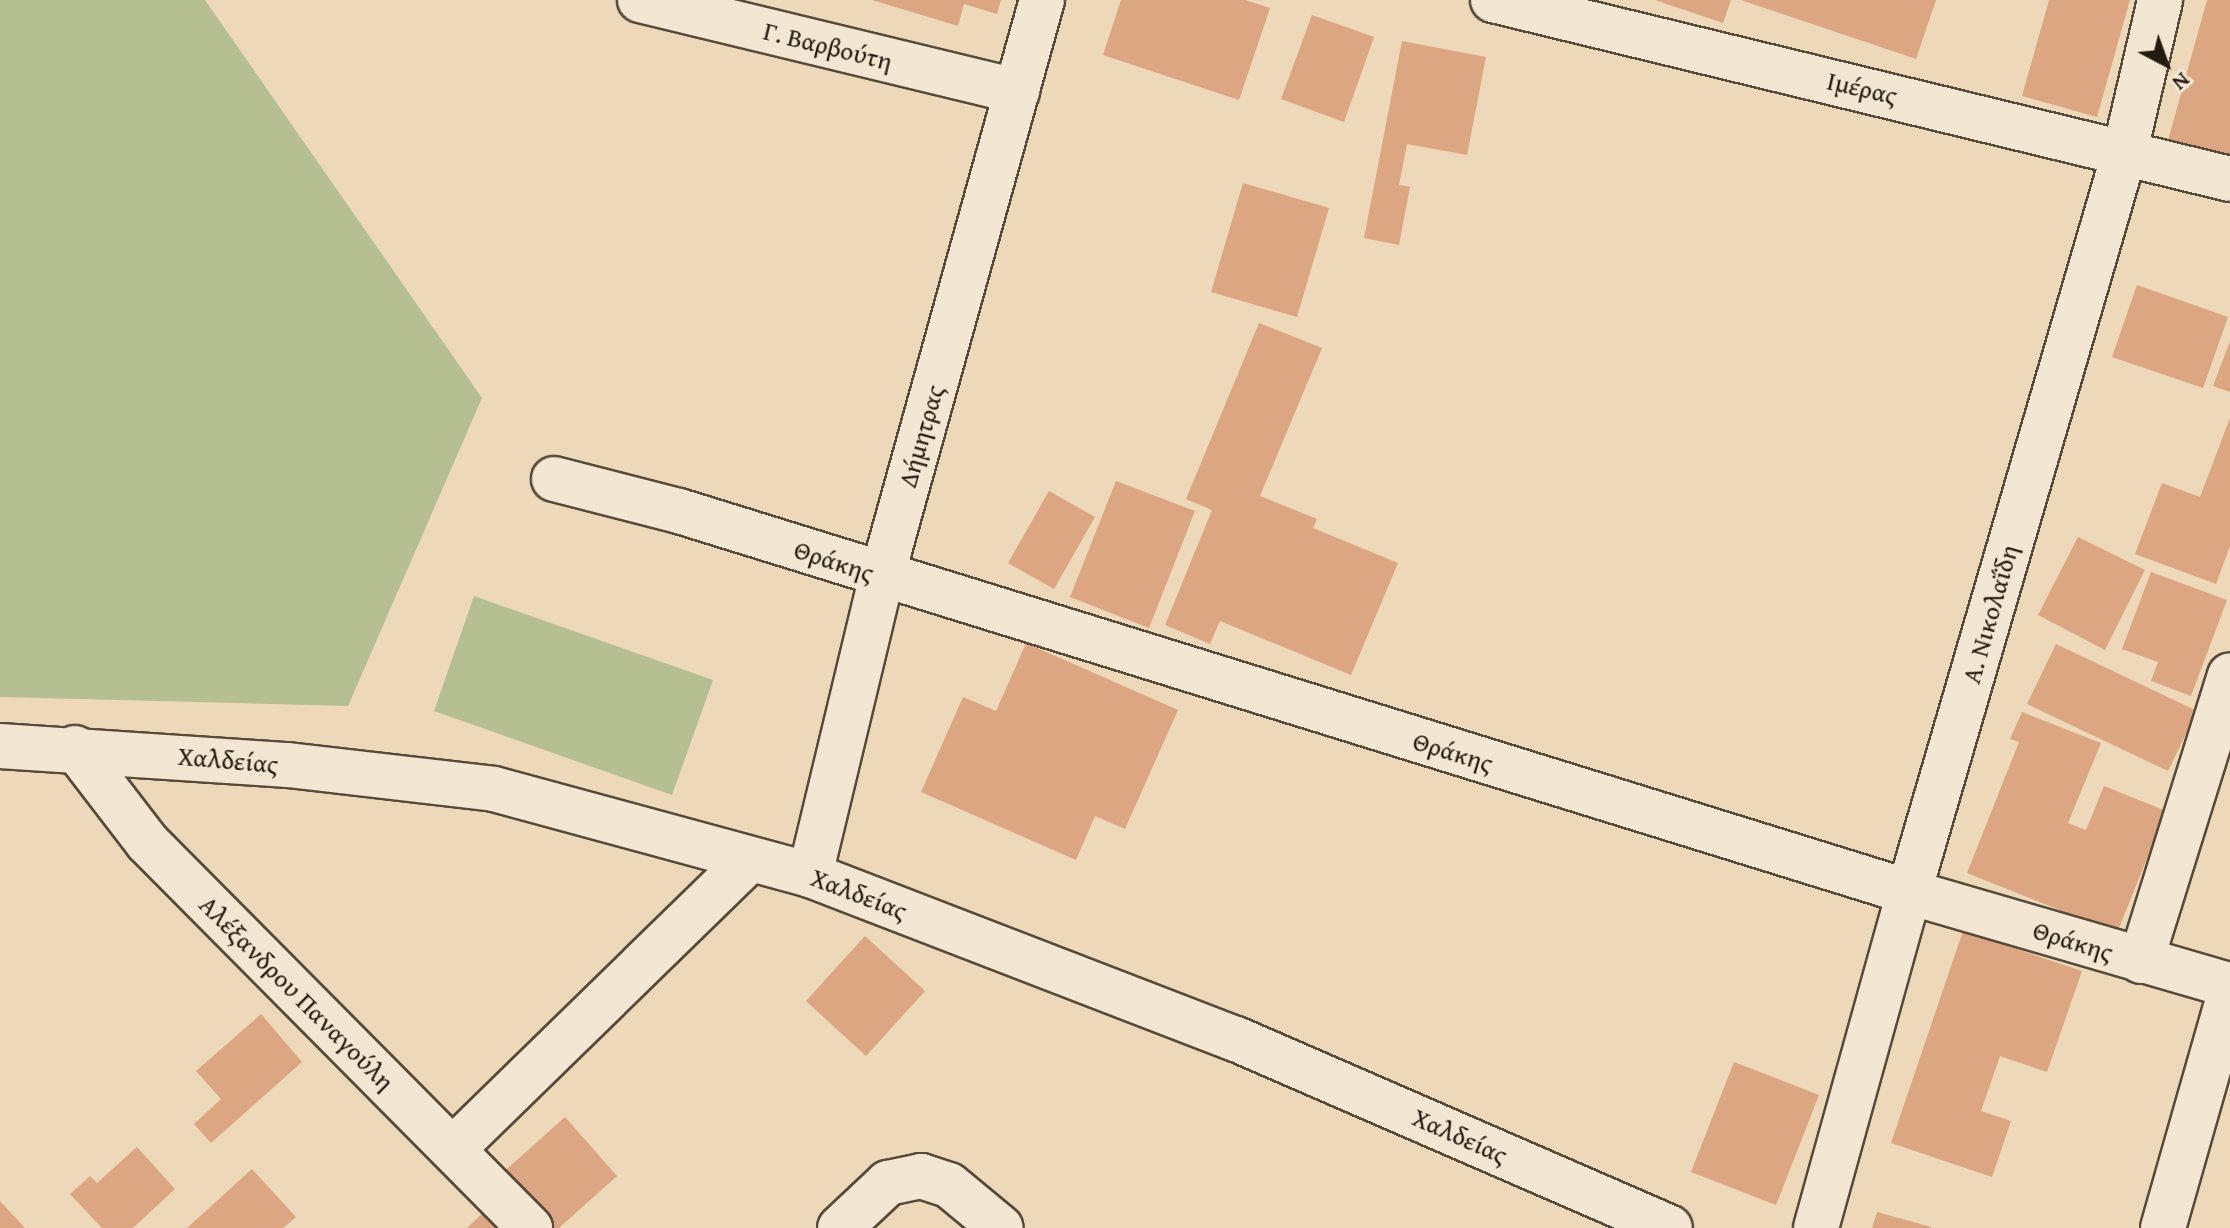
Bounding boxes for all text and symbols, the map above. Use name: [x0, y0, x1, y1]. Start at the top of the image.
street label: Γ. Βαρβούτη: [760, 15, 896, 77]
north arrow: [2126, 24, 2206, 104]
street label: Ιμέρας: [1824, 65, 1900, 111]
text: N: [2166, 65, 2198, 99]
street label: Δήμητρας: [892, 381, 950, 491]
street label: Θράκης: [790, 534, 878, 588]
street label: Α. Νικολαΐδη: [1955, 541, 2025, 687]
street label: Θράκης: [1409, 725, 1497, 779]
street label: Χαλδείας: [177, 740, 279, 780]
street label: Χαλδείας: [807, 861, 911, 927]
street label: Αλέξανδρου Παναγούλη: [193, 889, 401, 1097]
street label: Θράκης: [2029, 914, 2117, 968]
street label: Χαλδείας: [1408, 1101, 1512, 1171]

